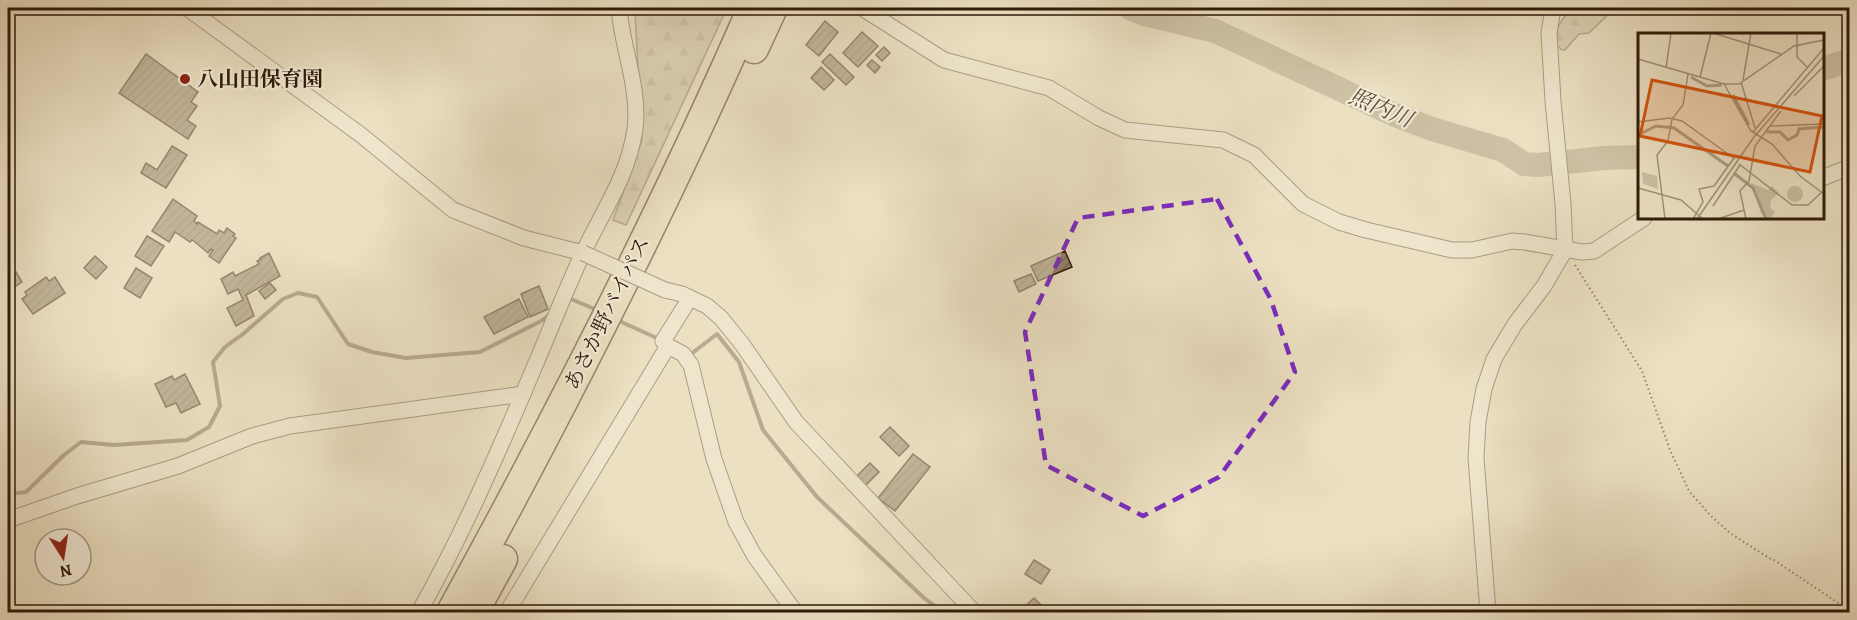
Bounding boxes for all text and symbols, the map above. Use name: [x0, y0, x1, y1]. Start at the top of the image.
inset map: [1638, 33, 1824, 219]
place label: 八山田保育園: [197, 65, 323, 93]
marker: 八山田保育園: [178, 72, 192, 86]
water label: 照内川: [1344, 81, 1419, 135]
street label: あさか野バイパス: [558, 232, 656, 394]
north arrow: [33, 527, 93, 587]
text: N: [58, 559, 74, 583]

